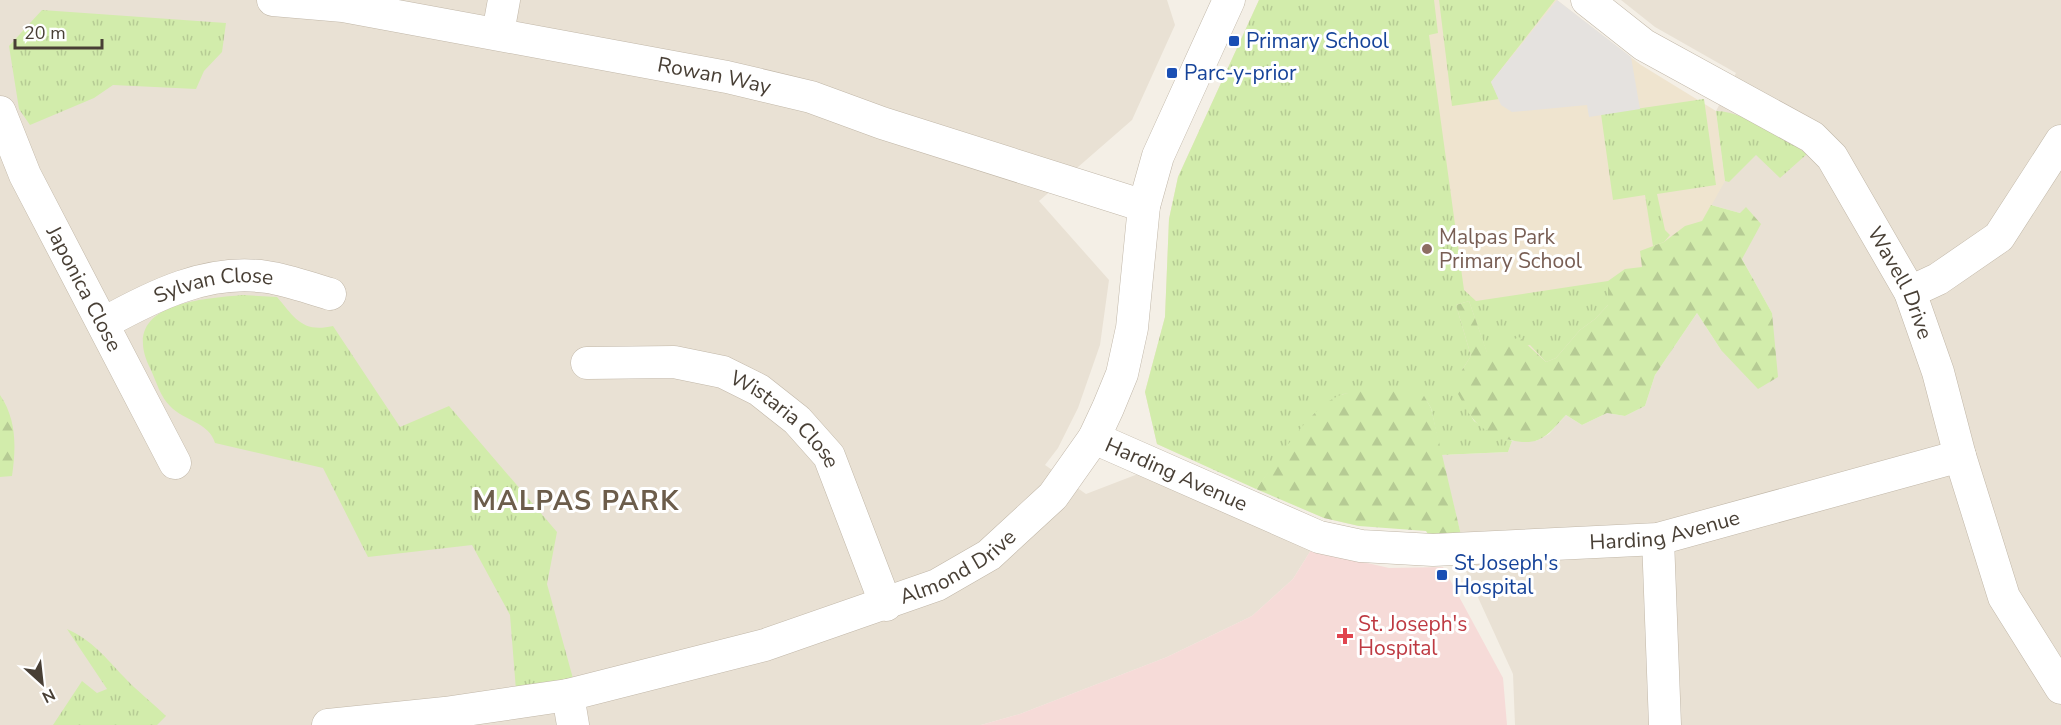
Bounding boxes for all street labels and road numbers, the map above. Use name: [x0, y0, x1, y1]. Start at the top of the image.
street label: Rowan Way: [655, 50, 774, 101]
street label: Japonica Close: [39, 220, 129, 356]
street label: Wavell Drive: [1861, 221, 1939, 343]
street label: Sylvan Close: [149, 261, 275, 310]
street label: Wistaria Close: [725, 364, 846, 472]
street label: Harding Avenue: [1101, 431, 1252, 518]
street label: Harding Avenue: [1589, 503, 1743, 556]
street label: Almond Drive: [896, 523, 1022, 611]

